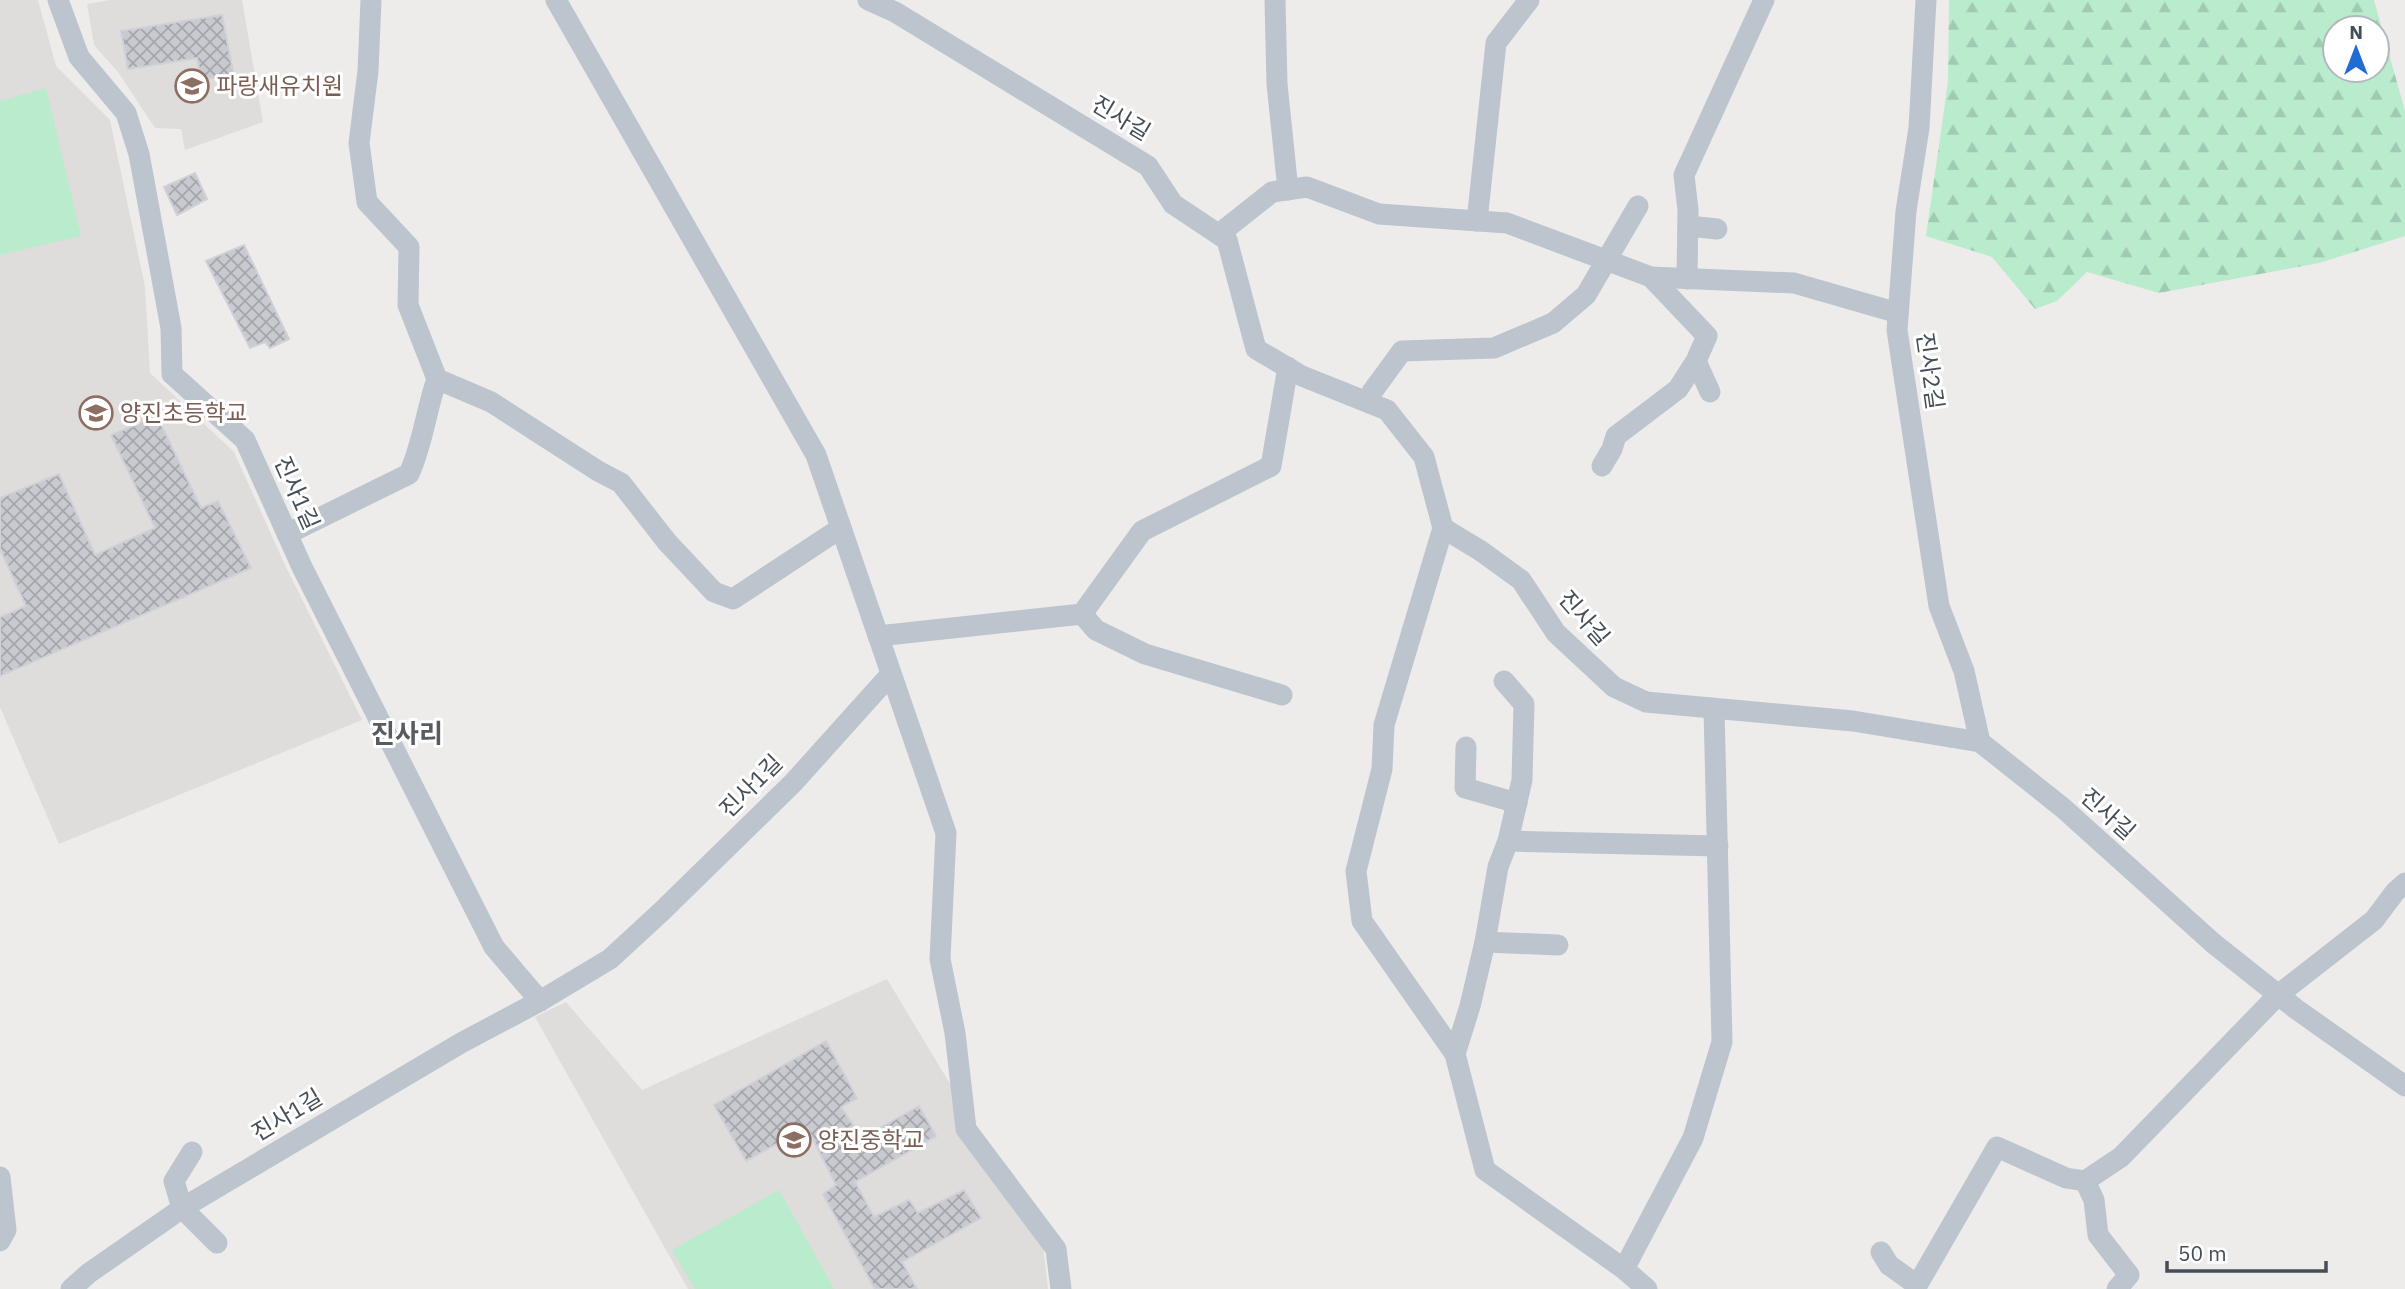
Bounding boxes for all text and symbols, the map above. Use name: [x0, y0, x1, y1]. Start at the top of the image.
north arrow: [2321, 14, 2391, 84]
text: N: [2349, 20, 2363, 44]
school or university icon: 파랑새유치원: [173, 67, 211, 105]
place label: 파랑새유치원: [216, 70, 343, 100]
street label: 진사길: [1087, 88, 1156, 146]
street label: 진사2길: [1911, 331, 1951, 411]
school or university icon: 양진초등학교: [77, 394, 115, 432]
place label: 양진초등학교: [120, 397, 247, 427]
street label: 진사1길: [268, 451, 327, 534]
street label: 진사길: [1553, 584, 1617, 651]
district label: 진사리: [371, 716, 443, 750]
street label: 진사1길: [712, 747, 788, 823]
street label: 진사길: [2075, 781, 2142, 846]
street label: 진사1길: [246, 1081, 327, 1147]
school or university icon: 양진중학교: [775, 1121, 813, 1159]
place label: 양진중학교: [818, 1124, 924, 1154]
scale bar: [2167, 1230, 2326, 1274]
text: 50 m: [2178, 1239, 2227, 1267]

